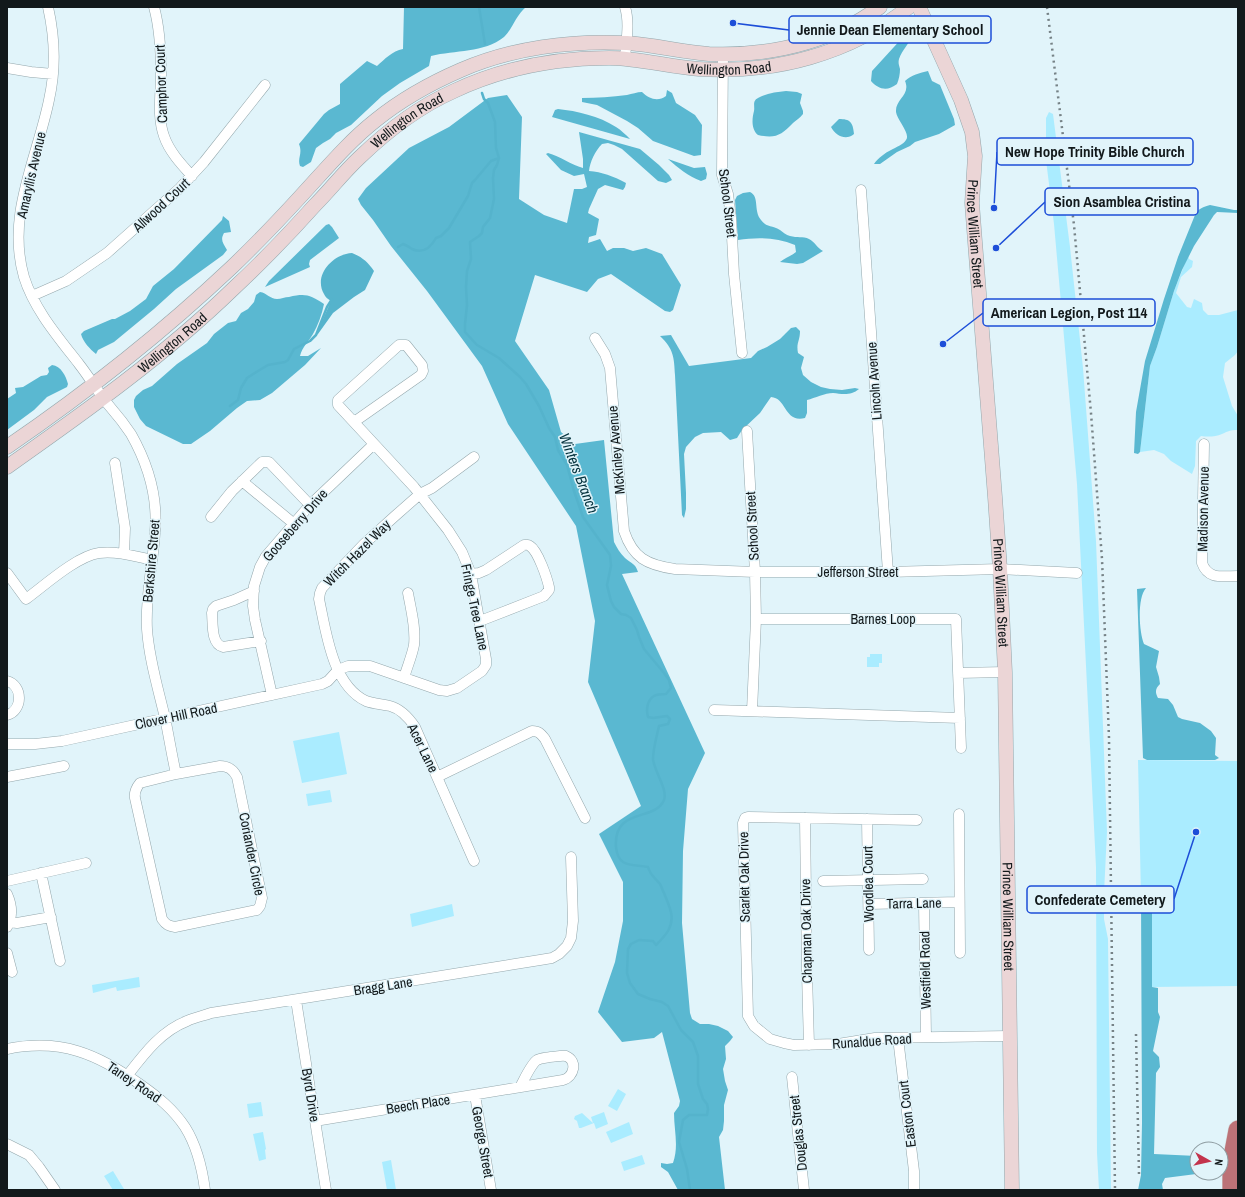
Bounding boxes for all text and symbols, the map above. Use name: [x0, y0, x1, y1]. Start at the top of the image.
callout: Jennie Dean Elementary School: [789, 16, 991, 43]
text: Jennie Dean Elementary School: [797, 19, 983, 40]
street label: Camphor Court: [151, 44, 171, 124]
street label: Wellington Road: [686, 57, 772, 79]
street label: Wellington Road: [367, 89, 446, 152]
street label: Amaryllis Avenue: [12, 130, 50, 221]
callout: New Hope Trinity Bible Church: [997, 138, 1193, 165]
text: New Hope Trinity Bible Church: [1005, 141, 1185, 162]
street label: School Street: [715, 168, 741, 238]
street label: Allwood Court: [128, 174, 193, 237]
street label: Prince William Street: [963, 179, 988, 289]
callout: Sion Asamblea Cristina: [1045, 188, 1198, 215]
text: Sion Asamblea Cristina: [1054, 191, 1191, 212]
callout: American Legion, Post 114: [983, 299, 1155, 326]
text: American Legion, Post 114: [991, 302, 1147, 323]
street label: Wellington Road: [134, 309, 211, 377]
street label: Lincoln Avenue: [862, 341, 886, 421]
street label: McKinley Avenue: [603, 405, 629, 495]
water label: Winters Branch: [554, 430, 604, 516]
street label: Madison Avenue: [1193, 466, 1213, 552]
street label: Gooseberry Drive: [258, 485, 332, 565]
street label: School Street: [741, 491, 763, 561]
street label: Witch Hazel Way: [320, 515, 395, 590]
street label: Berkshire Street: [138, 519, 164, 603]
street label: Prince William Street: [989, 538, 1013, 647]
street label: Fringe Tree Lane: [457, 562, 493, 652]
street label: Jefferson Street: [818, 563, 898, 581]
street label: Barnes Loop: [850, 610, 916, 628]
street label: Clover Hill Road: [133, 699, 219, 733]
street label: Acer Lane: [403, 720, 443, 775]
street label: Coriander Circle: [235, 811, 269, 897]
street label: Scarlet Oak Drive: [734, 832, 754, 922]
street label: Woodlea Court: [858, 846, 878, 922]
street label: Prince William Street: [999, 862, 1018, 971]
street label: Chapman Oak Drive: [796, 879, 816, 983]
callout: Confederate Cemetery: [1027, 886, 1174, 913]
text: Confederate Cemetery: [1034, 889, 1166, 910]
street label: Tarra Lane: [886, 894, 942, 912]
street label: Westfield Road: [915, 931, 935, 1009]
street label: Bragg Lane: [352, 972, 414, 1000]
street label: Runaldue Road: [832, 1029, 912, 1053]
street label: Taney Road: [103, 1057, 165, 1107]
street label: Byrd Drive: [298, 1067, 324, 1123]
street label: Easton Court: [894, 1080, 920, 1148]
street label: Beech Place: [385, 1090, 451, 1118]
street label: Douglas Street: [785, 1094, 811, 1172]
street label: George Street: [468, 1105, 498, 1179]
north arrow: [1189, 1141, 1229, 1181]
text: N: [1212, 1158, 1226, 1167]

